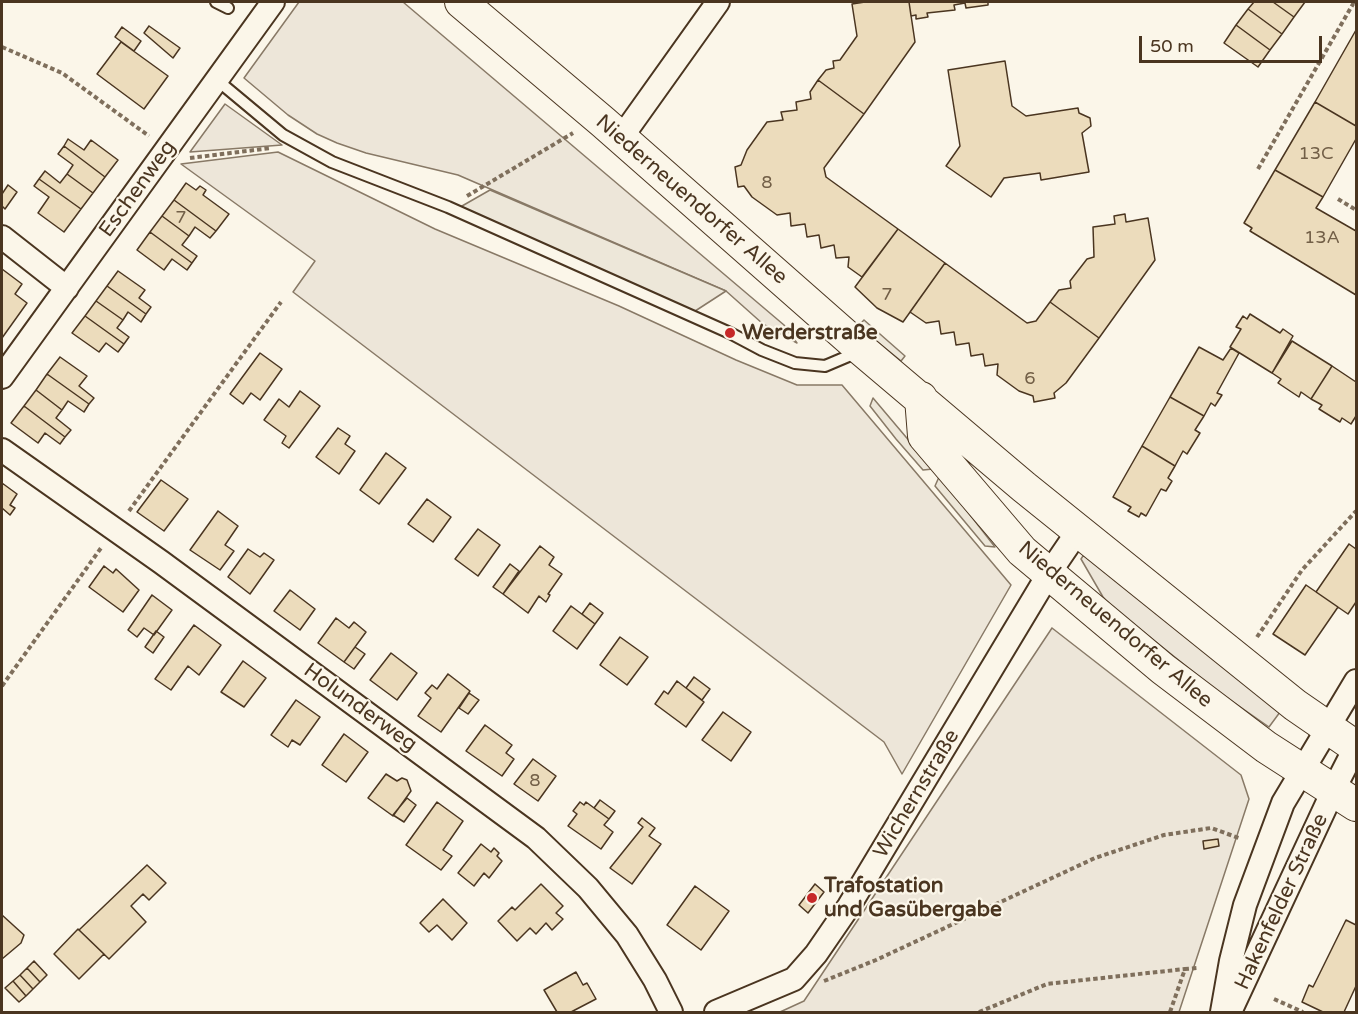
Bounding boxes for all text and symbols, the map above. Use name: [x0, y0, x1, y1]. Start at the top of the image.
scale bar: [1142, 24, 1325, 62]
text: 50 m: [1150, 35, 1194, 57]
street label: Niederneuendorfer Allee: [590, 110, 792, 290]
street label: Eschenweg: [94, 136, 182, 242]
house number: 13C: [1298, 143, 1334, 165]
house number: 8: [761, 172, 773, 194]
house number: 7: [175, 207, 187, 229]
house number: 13A: [1304, 227, 1340, 249]
house number: 7: [881, 284, 893, 306]
place label: Werderstraße: [742, 320, 878, 346]
marker: Werderstraße: [723, 326, 737, 340]
house number: 6: [1024, 368, 1036, 390]
street label: Niederneuendorfer Allee: [1013, 536, 1217, 714]
street label: Holunderweg: [298, 658, 422, 758]
street label: Wichernstraße: [869, 725, 965, 863]
house number: 8: [529, 770, 541, 792]
street label: Hakenfelder Straße: [1230, 810, 1334, 994]
place label: Trafostation und Gasübergabe: [824, 873, 1002, 923]
marker: Trafostation und Gasübergabe: [805, 891, 819, 905]

